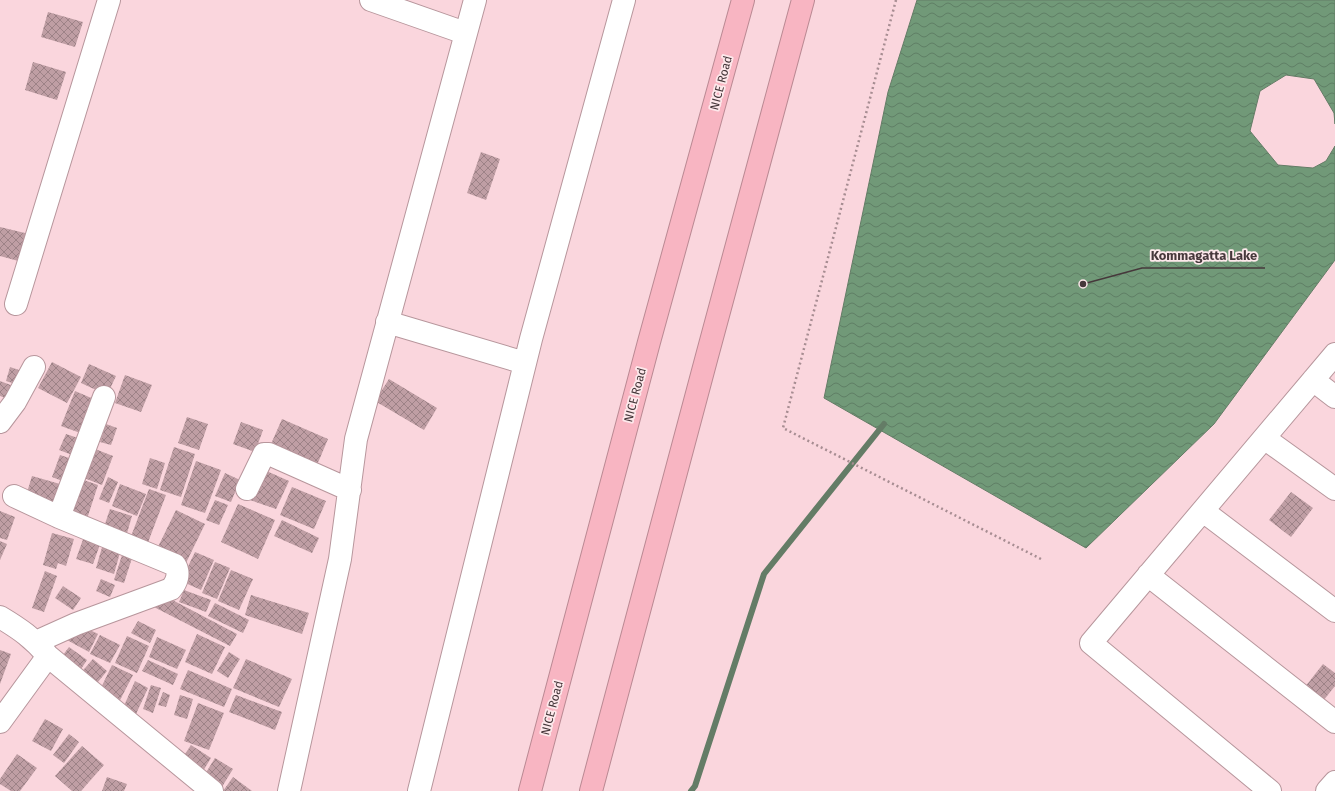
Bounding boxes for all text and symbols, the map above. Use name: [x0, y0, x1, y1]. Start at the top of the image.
street label: NICE Road: [707, 54, 735, 112]
callout: Kommagatta Lake: [1142, 243, 1265, 268]
text: Kommagatta Lake: [1151, 248, 1257, 263]
street label: NICE Road: [621, 366, 649, 424]
street label: NICE Road: [538, 679, 566, 737]

